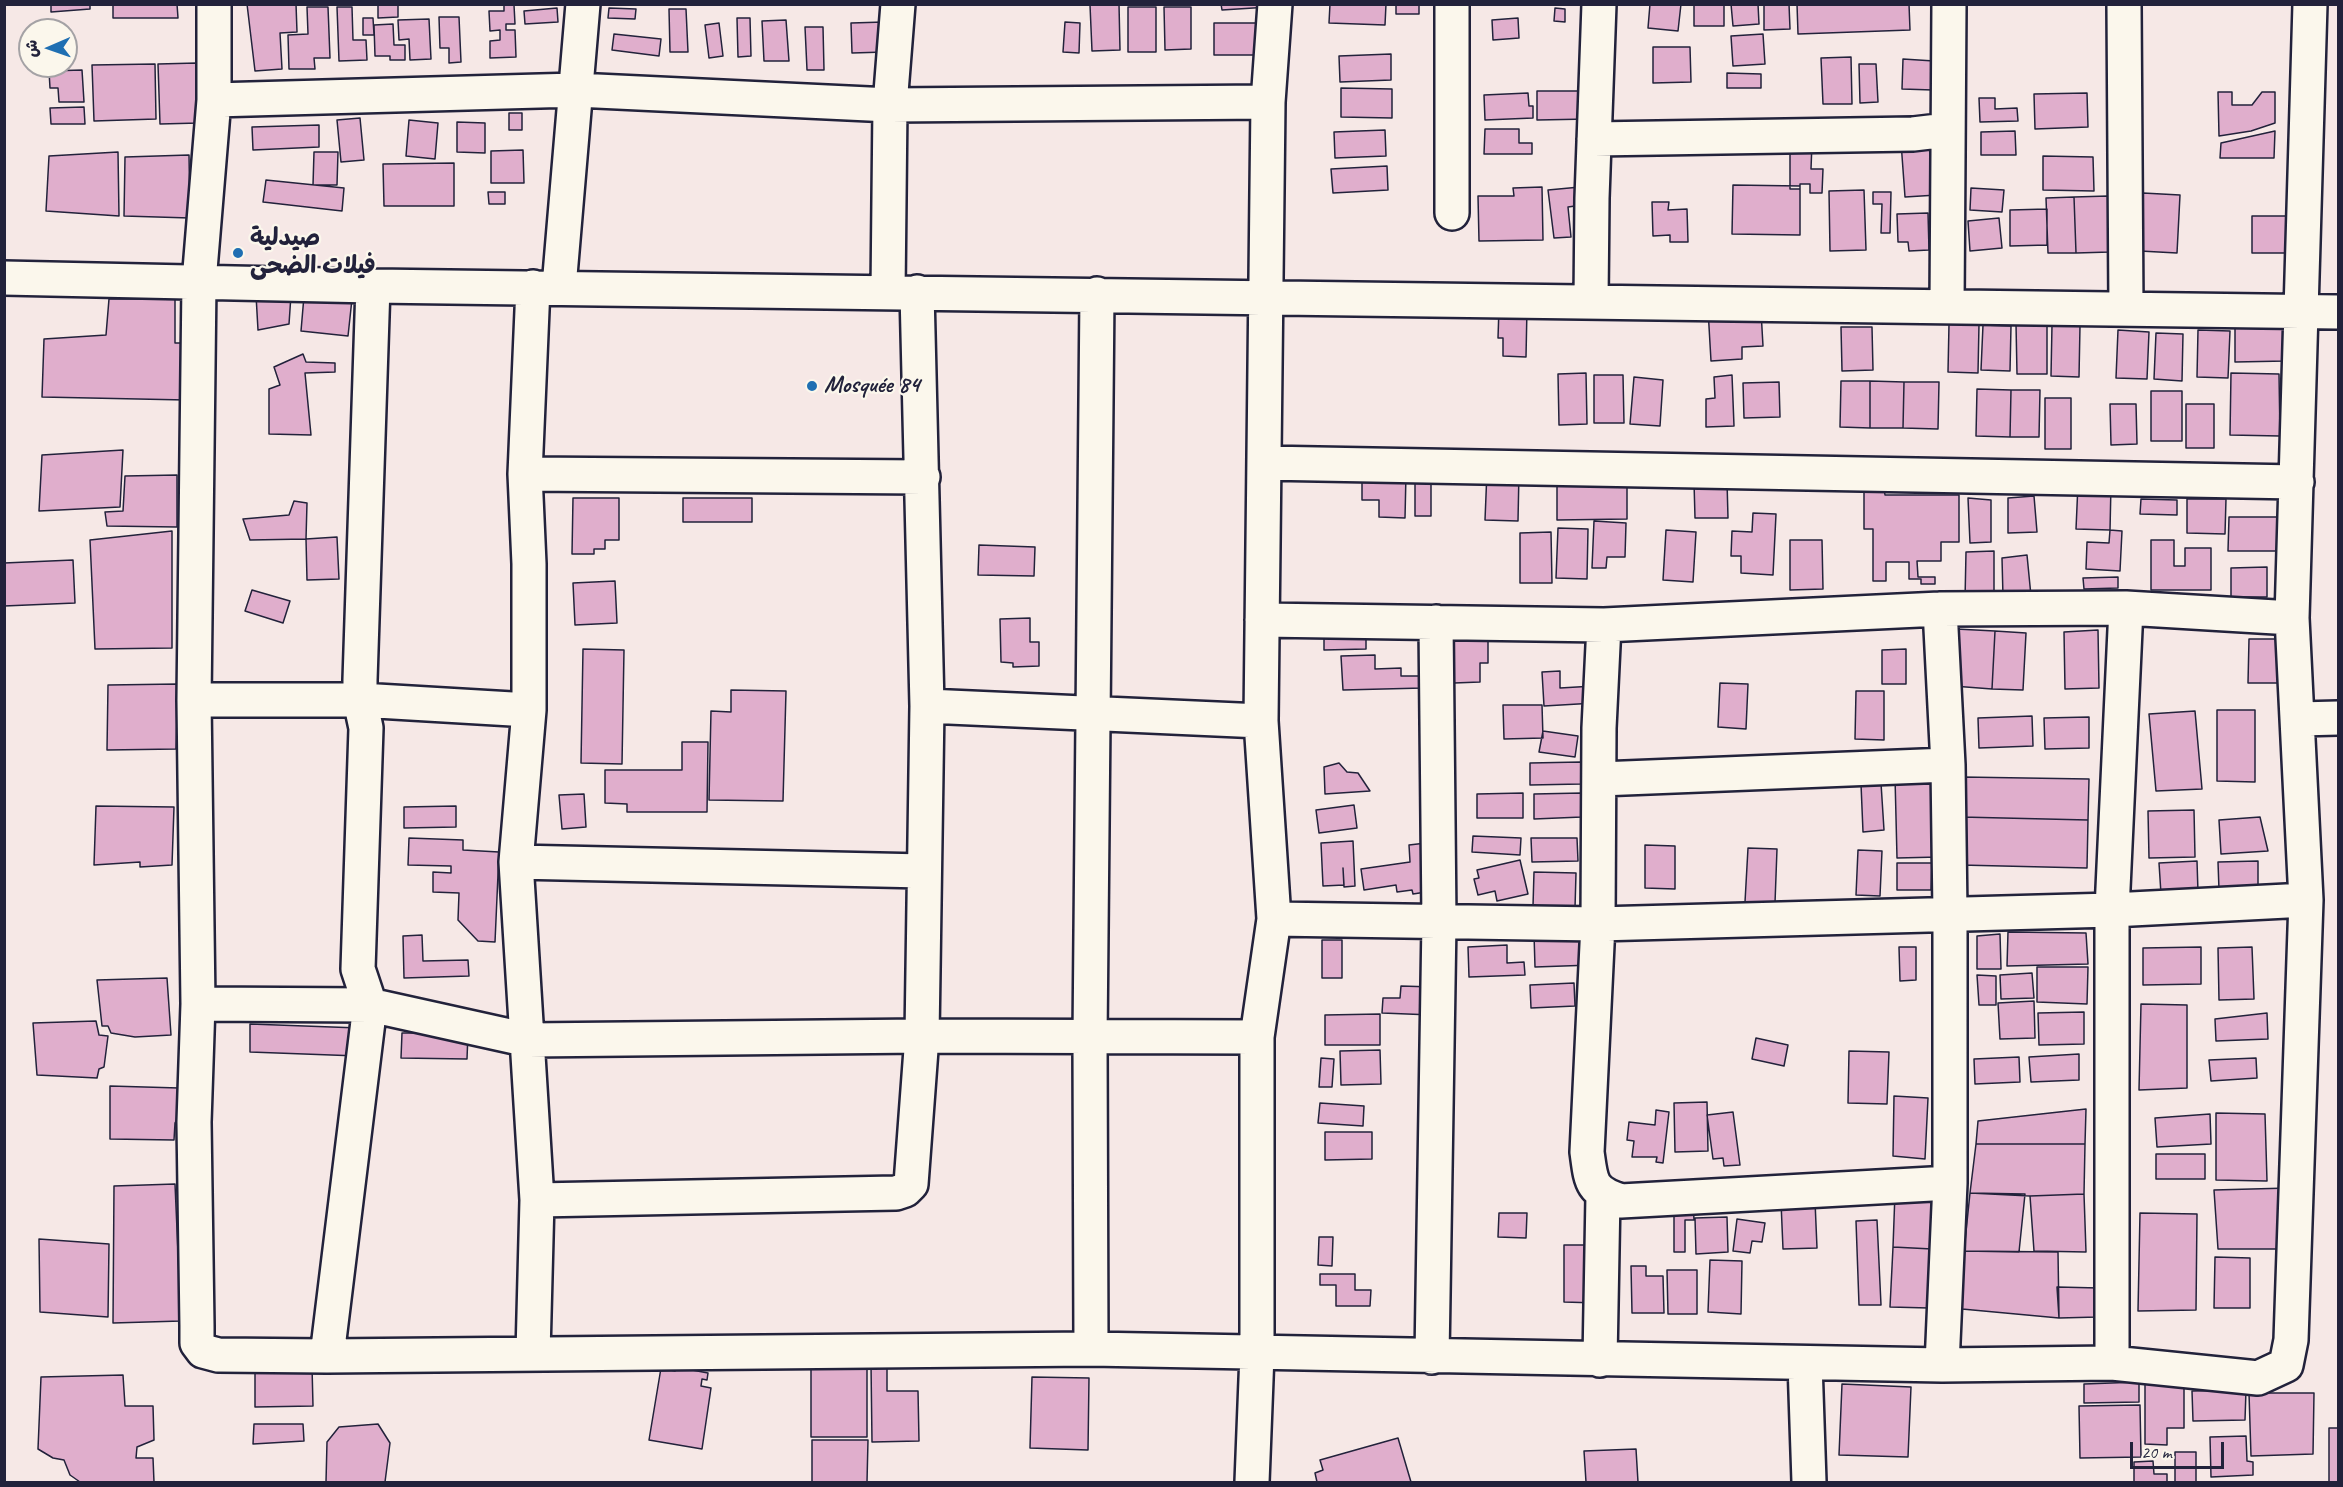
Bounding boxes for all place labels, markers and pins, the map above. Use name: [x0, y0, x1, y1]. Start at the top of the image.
place label: صيدلية فيلات الضحى: [250, 225, 376, 281]
marker: صيدلية فيلات الضحى: [231, 246, 245, 260]
place label: Mosquée 84: [824, 372, 920, 400]
marker: Mosquée 84: [805, 379, 819, 393]

